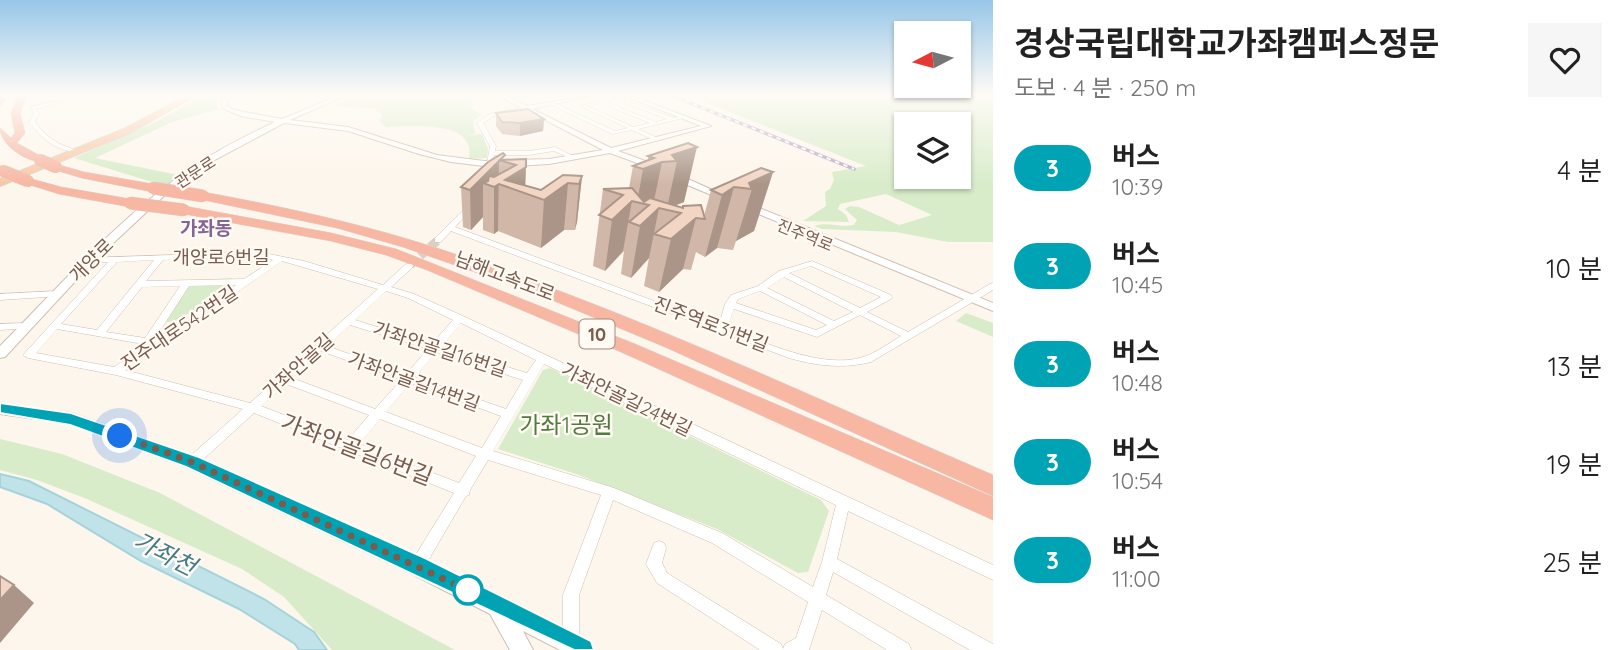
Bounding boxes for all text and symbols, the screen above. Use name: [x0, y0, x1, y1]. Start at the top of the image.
north arrow: [894, 21, 971, 98]
map controls: [894, 21, 971, 189]
text: 경상국립대학교가좌캠퍼스정문: [1014, 22, 1439, 63]
button: heart: [1528, 23, 1602, 97]
text: 도보 · 4 분 · 250 m: [1014, 73, 1196, 102]
button: layers: [894, 112, 971, 189]
text: 버스: [1112, 139, 1160, 172]
street label: 관문로: [171, 151, 219, 192]
text: 3: [1046, 153, 1059, 183]
text: 4 분: [1557, 154, 1602, 187]
text: 10:39: [1112, 172, 1163, 201]
street label: 진주역로: [774, 215, 836, 255]
district label: 가좌동: [180, 216, 232, 240]
street label: 개양로: [64, 233, 118, 287]
text: 버스: [1112, 237, 1160, 270]
street label: 개양로6번길: [172, 245, 270, 269]
street label: 남해고속도로: [452, 246, 558, 306]
text: 3: [1046, 251, 1059, 281]
text: 10 분: [1546, 252, 1602, 285]
text: 10:45: [1112, 270, 1163, 299]
street label: 진주대로542번길: [116, 280, 242, 376]
street label: 진주역로31번길: [650, 291, 772, 357]
street label: 가좌안골길16번길: [370, 316, 510, 382]
road number: 10: [580, 320, 614, 348]
street label: 가좌안골길: [257, 328, 339, 404]
text: 버스: [1112, 335, 1160, 368]
street label: 가좌안골길14번길: [345, 346, 483, 416]
text: 3: [1046, 349, 1059, 379]
text: 13 분: [1548, 350, 1602, 383]
street label: 가좌안골길24번길: [558, 357, 696, 441]
text: 10:48: [1112, 368, 1163, 397]
street label: 가좌안골길6번길: [277, 407, 437, 491]
park label: 가좌1공원: [519, 410, 613, 439]
your location: [102, 418, 137, 453]
text: 버스: [1112, 433, 1160, 466]
text: 3: [1046, 447, 1059, 477]
text: 19 분: [1547, 448, 1602, 481]
text: 10:54: [1112, 466, 1163, 495]
water label: 가좌천: [129, 525, 204, 583]
text: 버스: [1112, 531, 1160, 564]
text: 3: [1046, 545, 1059, 575]
text: 25 분: [1542, 546, 1602, 579]
text: 11:00: [1112, 564, 1161, 593]
unlabelled marker: [453, 575, 483, 605]

